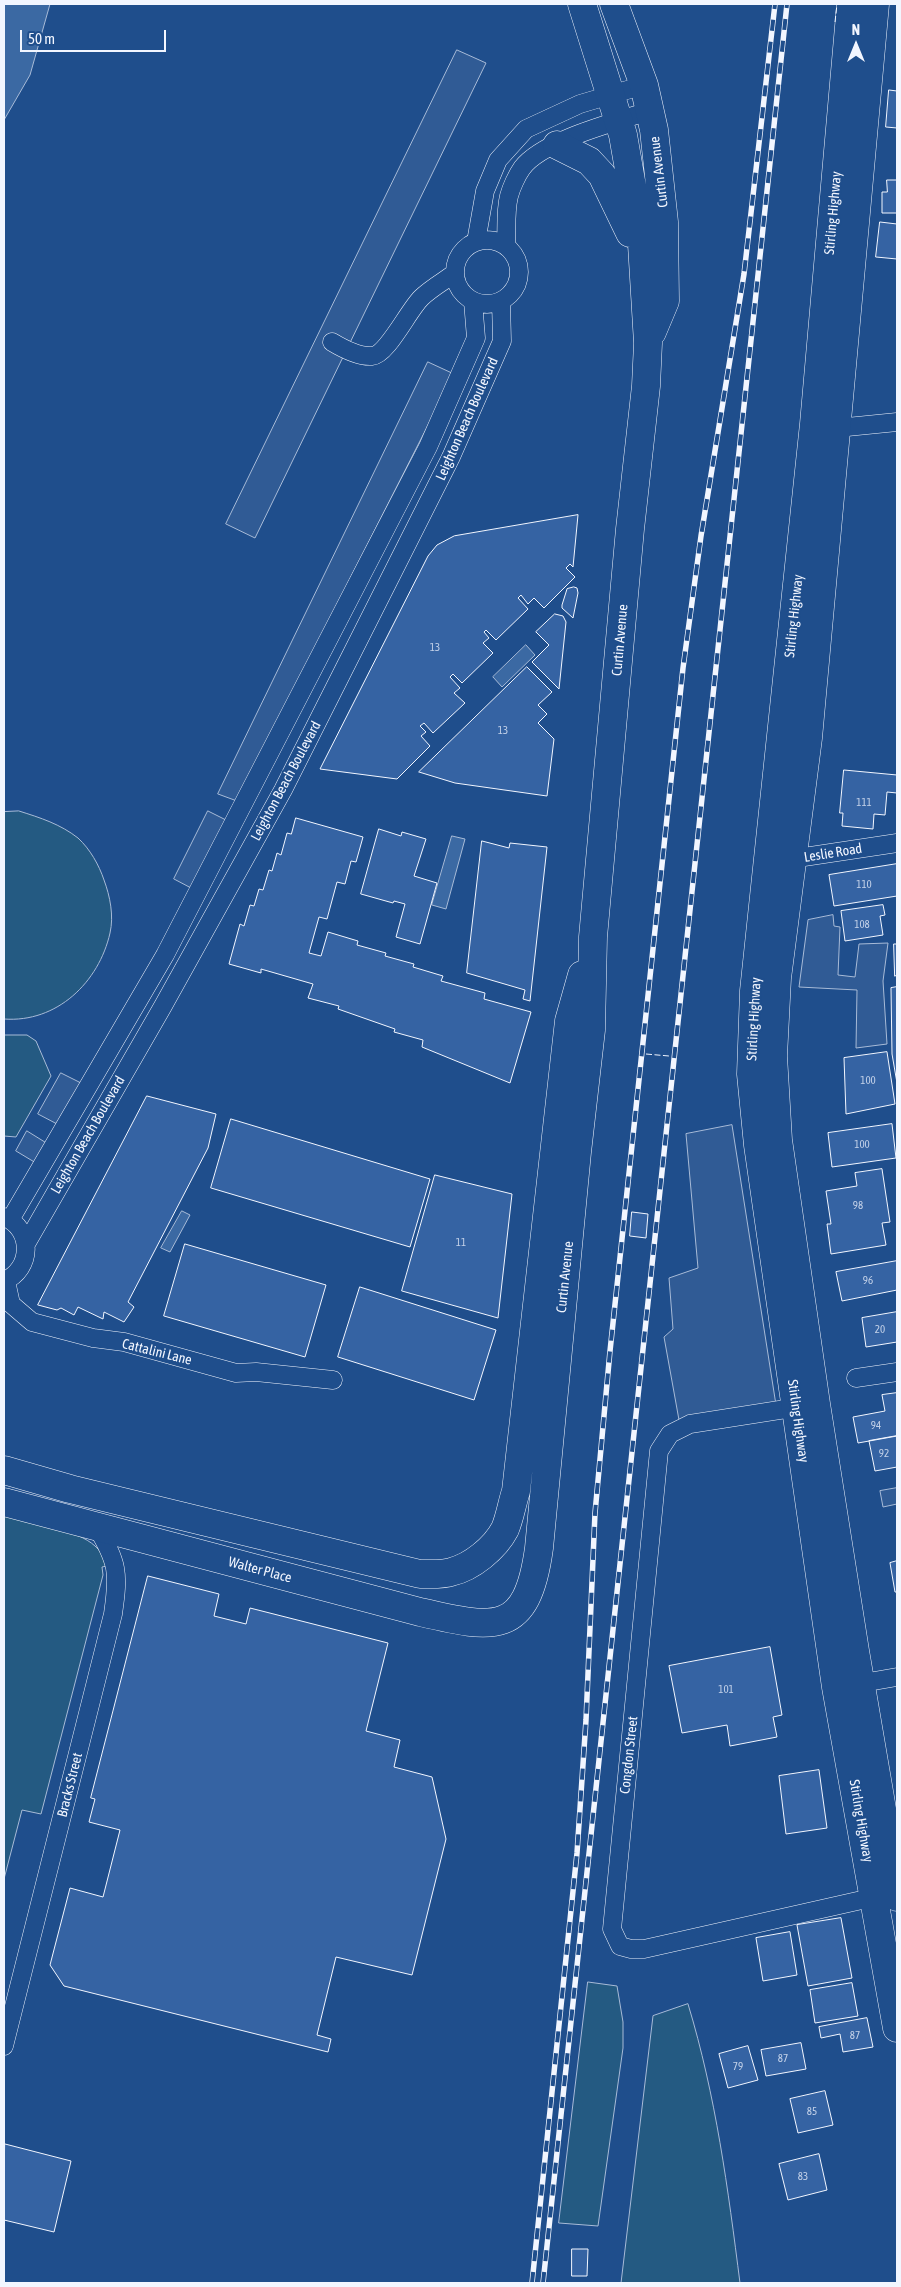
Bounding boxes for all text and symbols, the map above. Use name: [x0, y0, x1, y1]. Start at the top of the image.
scale bar: [22, 20, 169, 52]
north arrow: [831, 20, 881, 70]
text: N: [852, 22, 860, 38]
text: 50 m: [28, 30, 55, 47]
street label: Curtin Avenue: [646, 135, 672, 209]
street label: Stirling Highway: [821, 171, 845, 255]
street label: Leighton Beach Boulevard: [432, 355, 502, 483]
street label: Stirling Highway: [781, 574, 807, 658]
street label: Curtin Avenue: [609, 604, 631, 676]
house number: 13: [430, 641, 440, 655]
street label: Leighton Beach Boulevard: [247, 718, 325, 844]
house number: 13: [498, 724, 508, 738]
house number: 111: [856, 796, 872, 810]
street label: Leslie Road: [803, 840, 863, 866]
house number: 110: [856, 878, 872, 892]
house number: 108: [854, 918, 870, 932]
street label: Stirling Highway: [743, 977, 765, 1061]
street label: Leighton Beach Boulevard: [47, 1073, 129, 1197]
house number: 100: [860, 1074, 876, 1088]
house number: 100: [854, 1138, 870, 1152]
house number: 98: [853, 1199, 863, 1213]
house number: 11: [456, 1236, 466, 1250]
street label: Curtin Avenue: [553, 1240, 577, 1314]
house number: 96: [863, 1274, 873, 1288]
house number: 20: [875, 1323, 885, 1337]
street label: Cattalini Lane: [120, 1335, 194, 1369]
street label: Stirling Highway: [784, 1378, 812, 1464]
house number: 94: [871, 1419, 881, 1433]
house number: 92: [879, 1447, 889, 1461]
street label: Walter Place: [227, 1553, 293, 1587]
house number: 101: [718, 1683, 734, 1697]
street label: Congdon Street: [617, 1715, 641, 1795]
street label: Bracks Street: [54, 1751, 86, 1819]
street label: Stirling Highway: [845, 1778, 877, 1864]
house number: 87: [850, 2029, 860, 2043]
house number: 87: [778, 2052, 788, 2066]
house number: 79: [733, 2060, 743, 2074]
house number: 85: [807, 2105, 817, 2119]
house number: 83: [798, 2170, 808, 2184]

